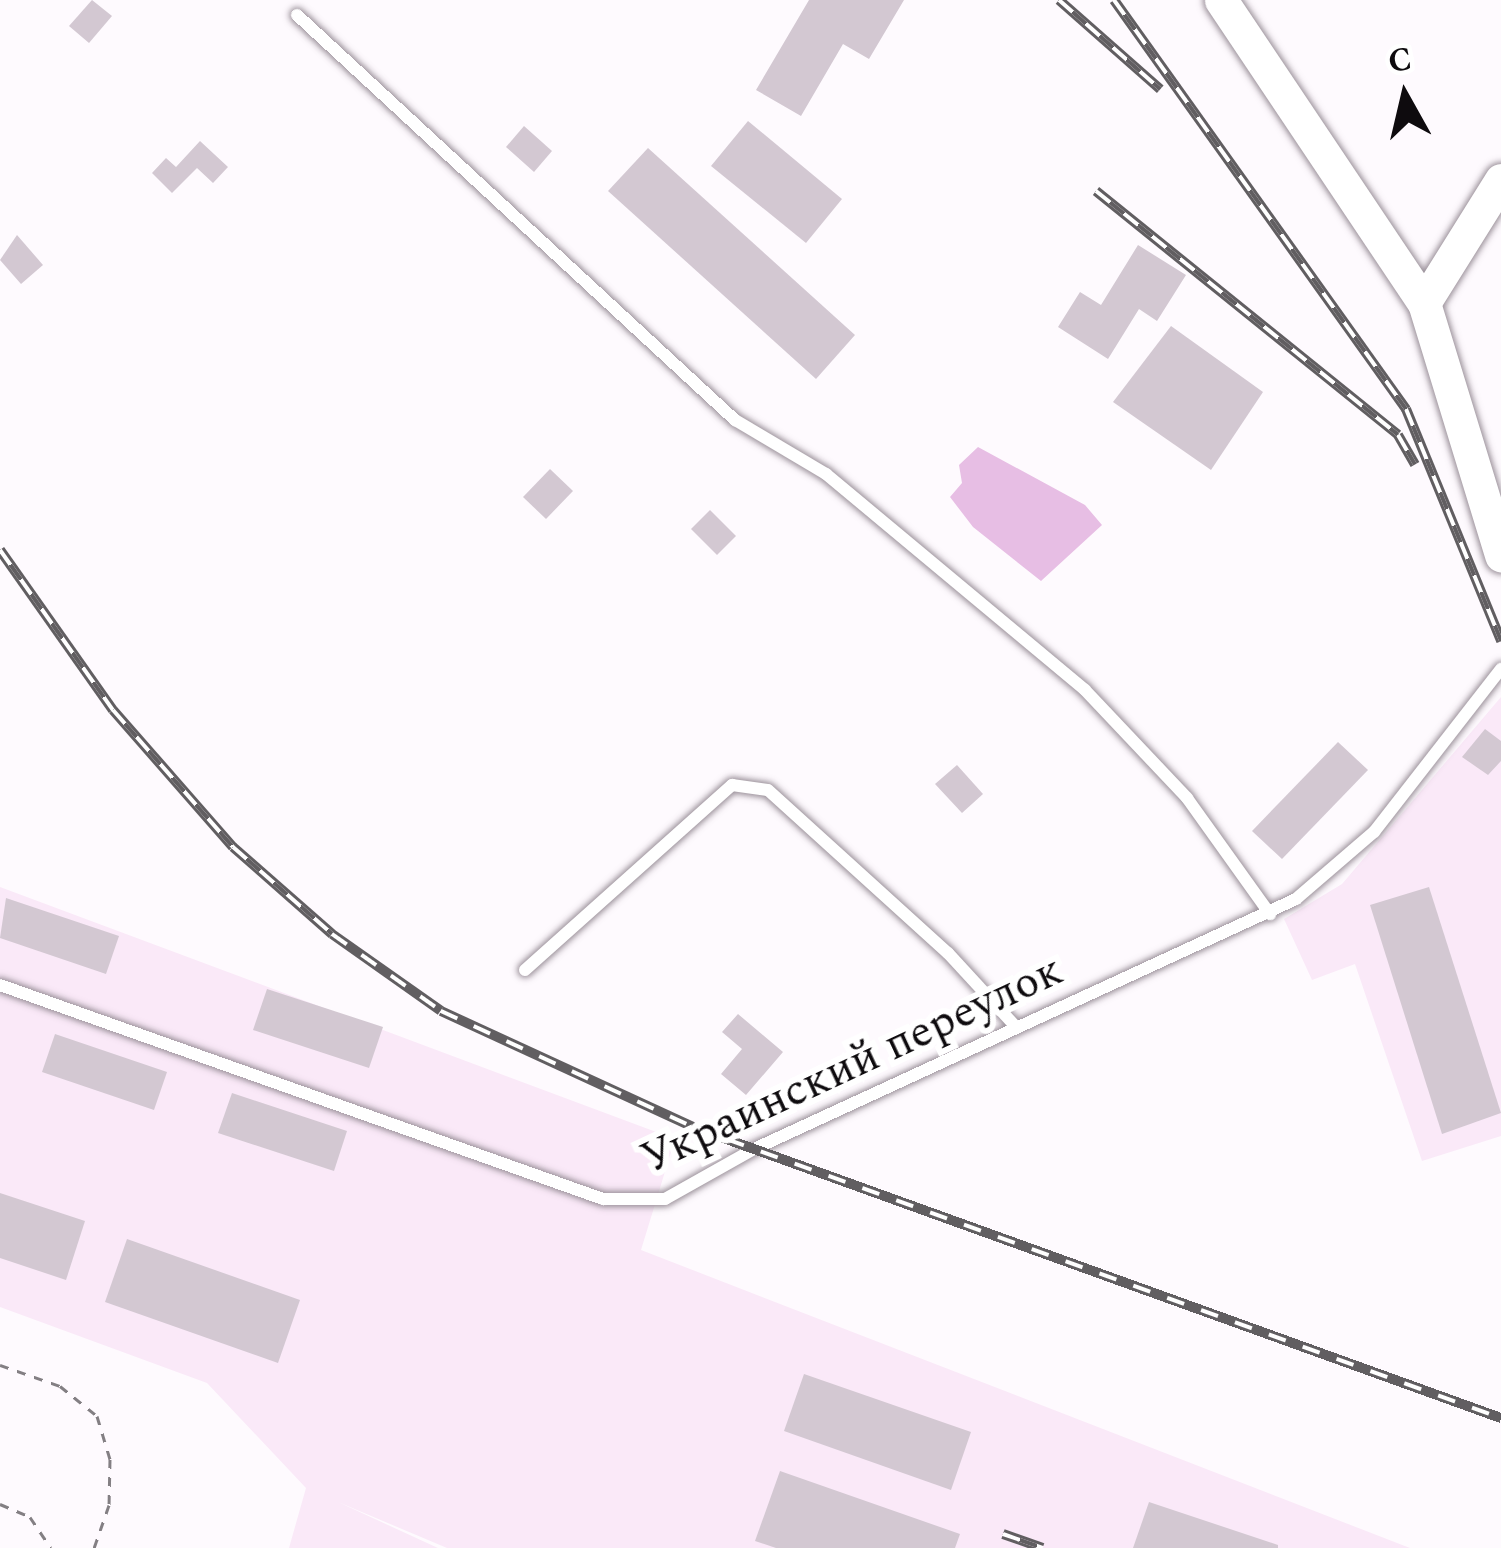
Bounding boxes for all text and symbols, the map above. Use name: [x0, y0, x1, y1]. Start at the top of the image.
text: С: [1385, 34, 1415, 87]
north arrow: [1345, 36, 1465, 156]
street label: Украинский переулок: [633, 944, 1071, 1186]

